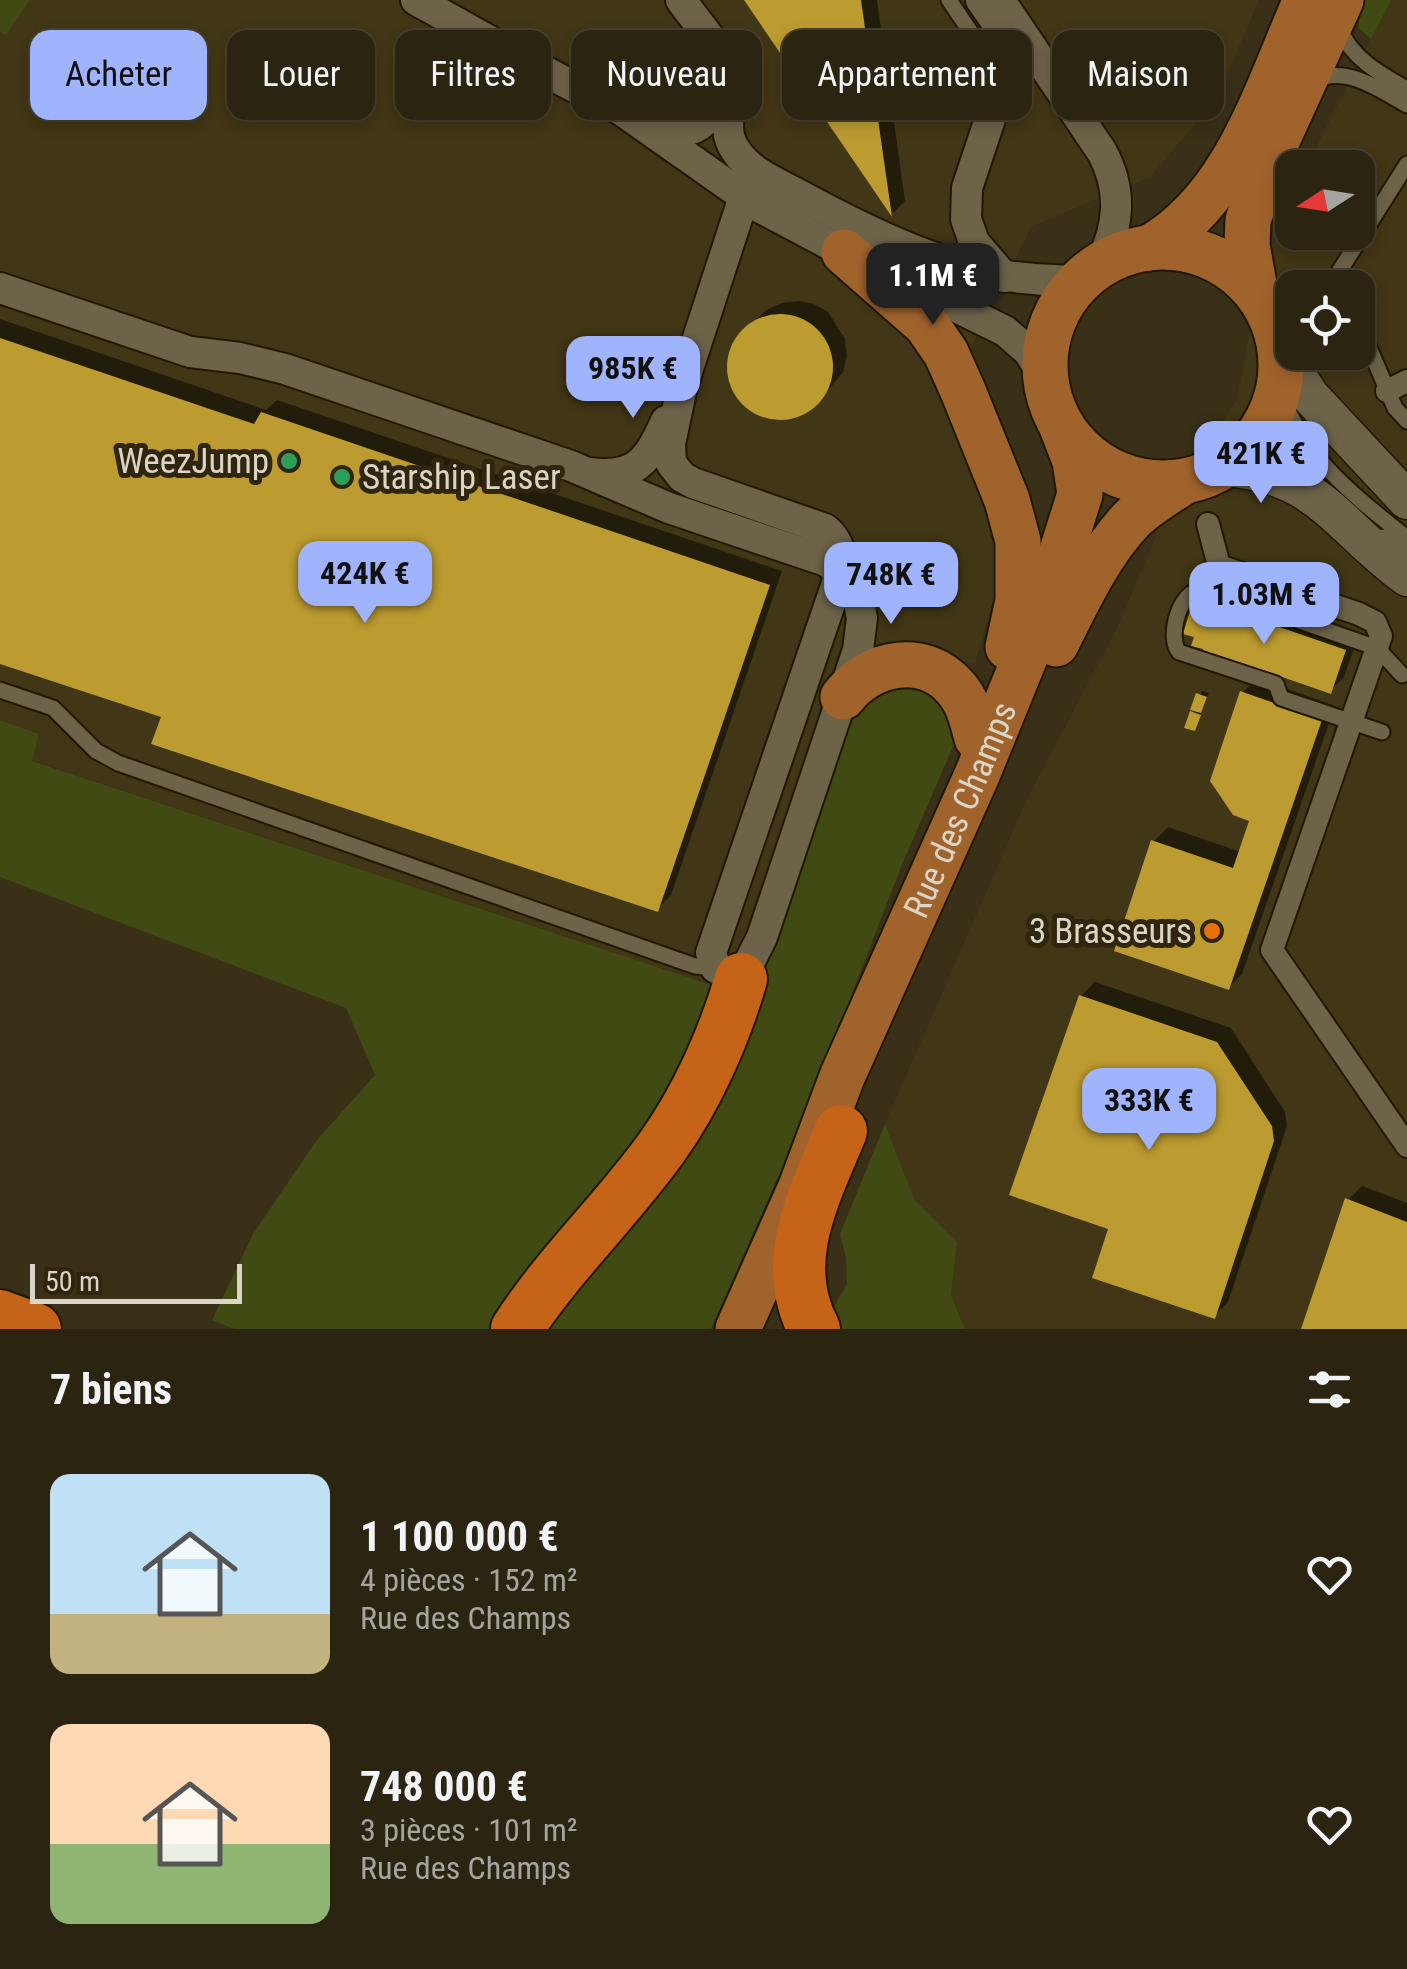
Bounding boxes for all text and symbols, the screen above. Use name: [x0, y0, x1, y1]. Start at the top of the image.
chip: Acheter: [30, 30, 207, 120]
chip: Louer: [227, 30, 375, 120]
chip: Filtres: [395, 30, 551, 120]
chip: Nouveau: [571, 30, 762, 120]
chip: Appartement: [782, 30, 1032, 120]
chip: Maison: [1052, 30, 1224, 120]
north arrow: [1275, 150, 1375, 250]
map controls: [1275, 150, 1375, 370]
pin: 1.1M €: [852, 243, 1014, 328]
text: 1.1M €: [888, 256, 978, 294]
button: locate: [1275, 270, 1375, 370]
pin: 985K €: [552, 336, 714, 421]
text: 985K €: [588, 349, 678, 387]
pin: 421K €: [1180, 421, 1342, 506]
text: 421K €: [1216, 434, 1306, 472]
place label: WeezJump: [117, 441, 269, 482]
marker: WeezJump: [278, 450, 300, 472]
place label: Starship Laser: [362, 457, 561, 498]
marker: Starship Laser: [331, 466, 353, 488]
pin: 424K €: [284, 541, 446, 626]
pin: 748K €: [810, 542, 972, 627]
text: 424K €: [320, 554, 410, 592]
text: 748K €: [846, 555, 936, 593]
pin: 1.03M €: [1172, 562, 1356, 647]
text: 1.03M €: [1211, 575, 1317, 613]
street label: Rue des Champs: [896, 696, 1025, 924]
place label: 3 Brasseurs: [1029, 911, 1192, 952]
marker: 3 Brasseurs: [1201, 920, 1223, 942]
pin: 333K €: [1068, 1068, 1230, 1153]
text: 333K €: [1104, 1081, 1194, 1119]
scale bar: [30, 1259, 242, 1304]
text: 50 m: [45, 1265, 100, 1298]
icon: filters: [1302, 1362, 1357, 1417]
text: 7 biens: [50, 1365, 172, 1414]
text: 1 100 000 €: [360, 1512, 559, 1561]
icon: home: [130, 1514, 250, 1634]
icon: heart: [1302, 1547, 1357, 1602]
text: 4 pièces · 152 m²: [360, 1561, 578, 1599]
text: Rue des Champs: [360, 1599, 571, 1637]
text: 748 000 €: [360, 1762, 528, 1811]
icon: home: [130, 1764, 250, 1884]
icon: heart: [1302, 1797, 1357, 1852]
text: 3 pièces · 101 m²: [360, 1811, 578, 1849]
text: Rue des Champs: [360, 1849, 571, 1887]

